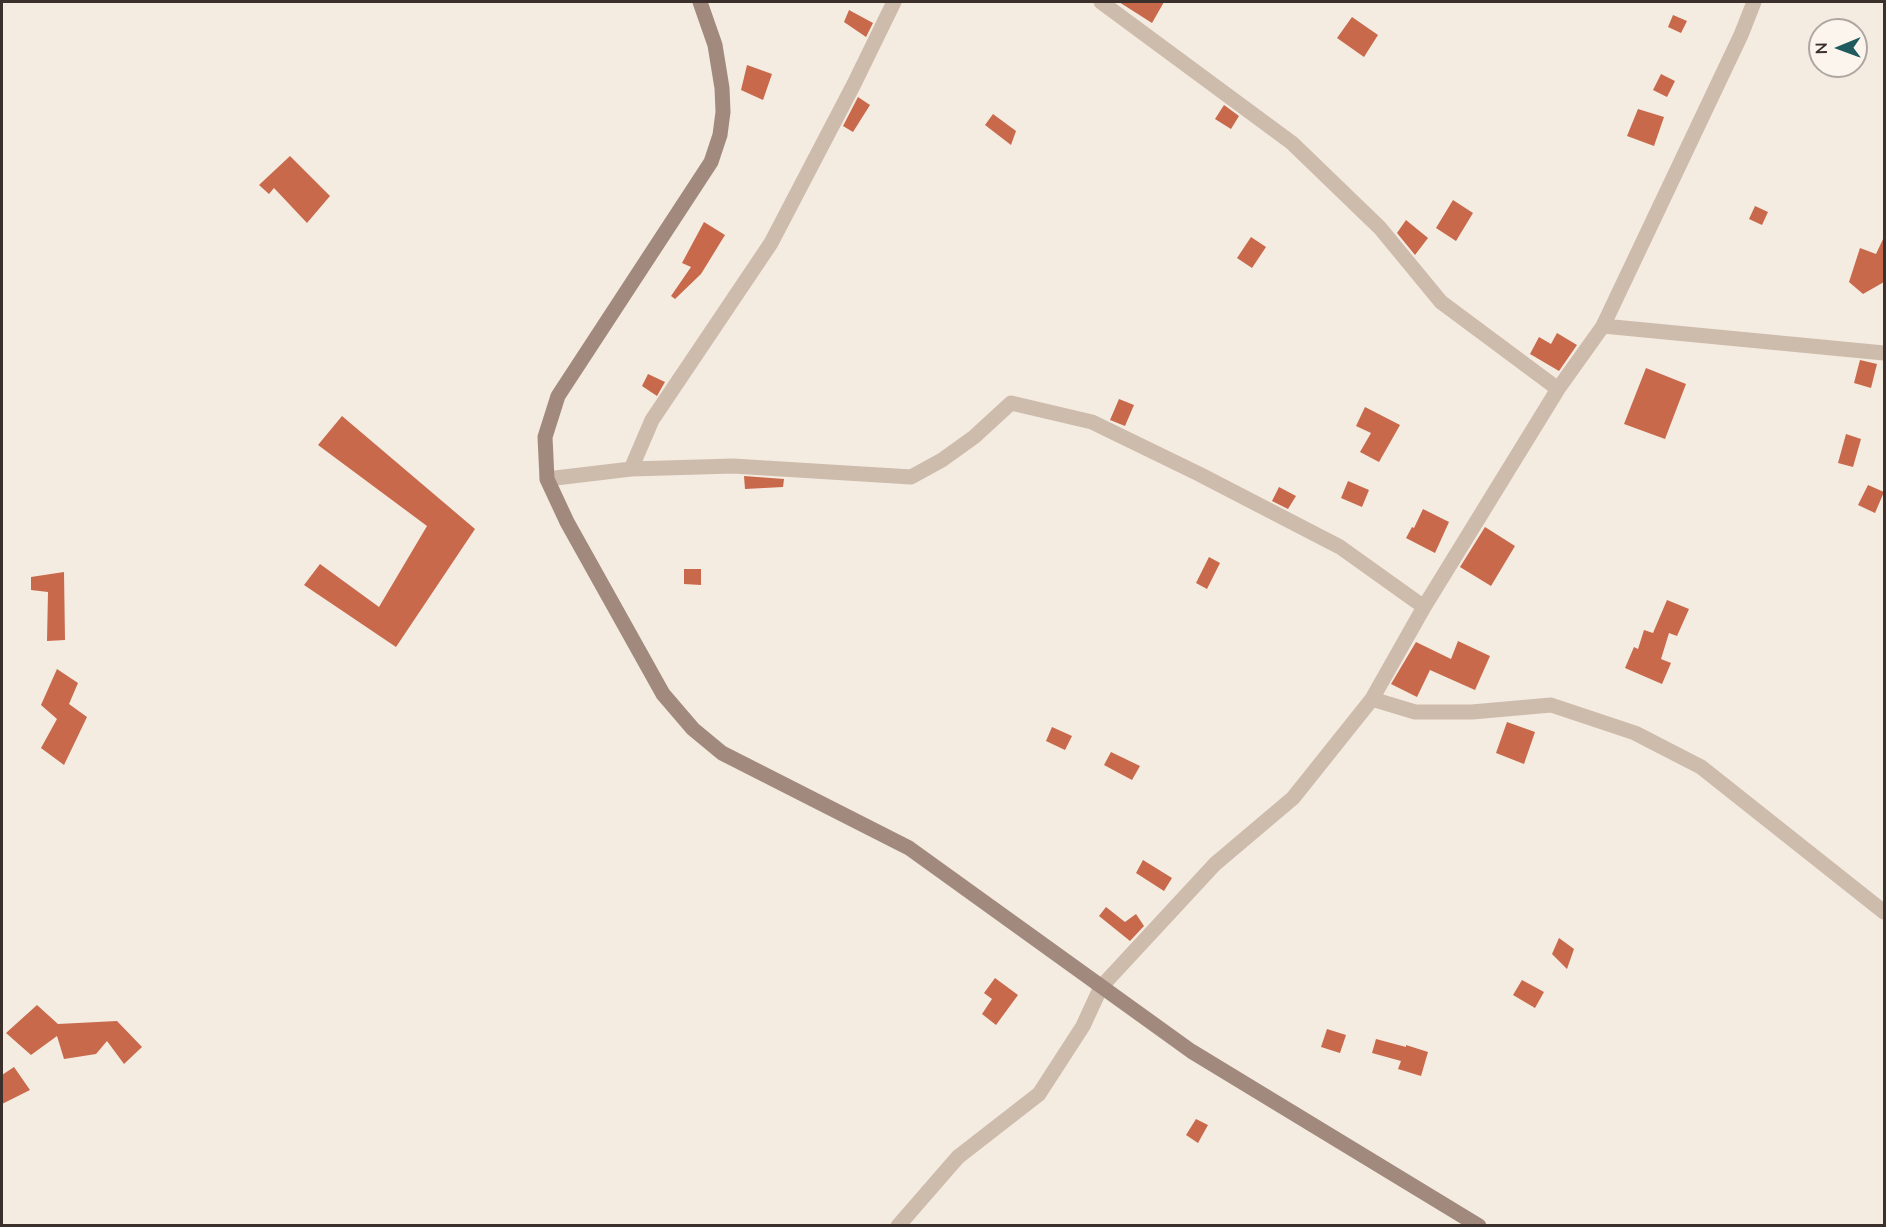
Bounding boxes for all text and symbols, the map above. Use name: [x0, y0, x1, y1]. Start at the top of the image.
north arrow: [1808, 18, 1868, 78]
text: N: [1811, 42, 1833, 54]

